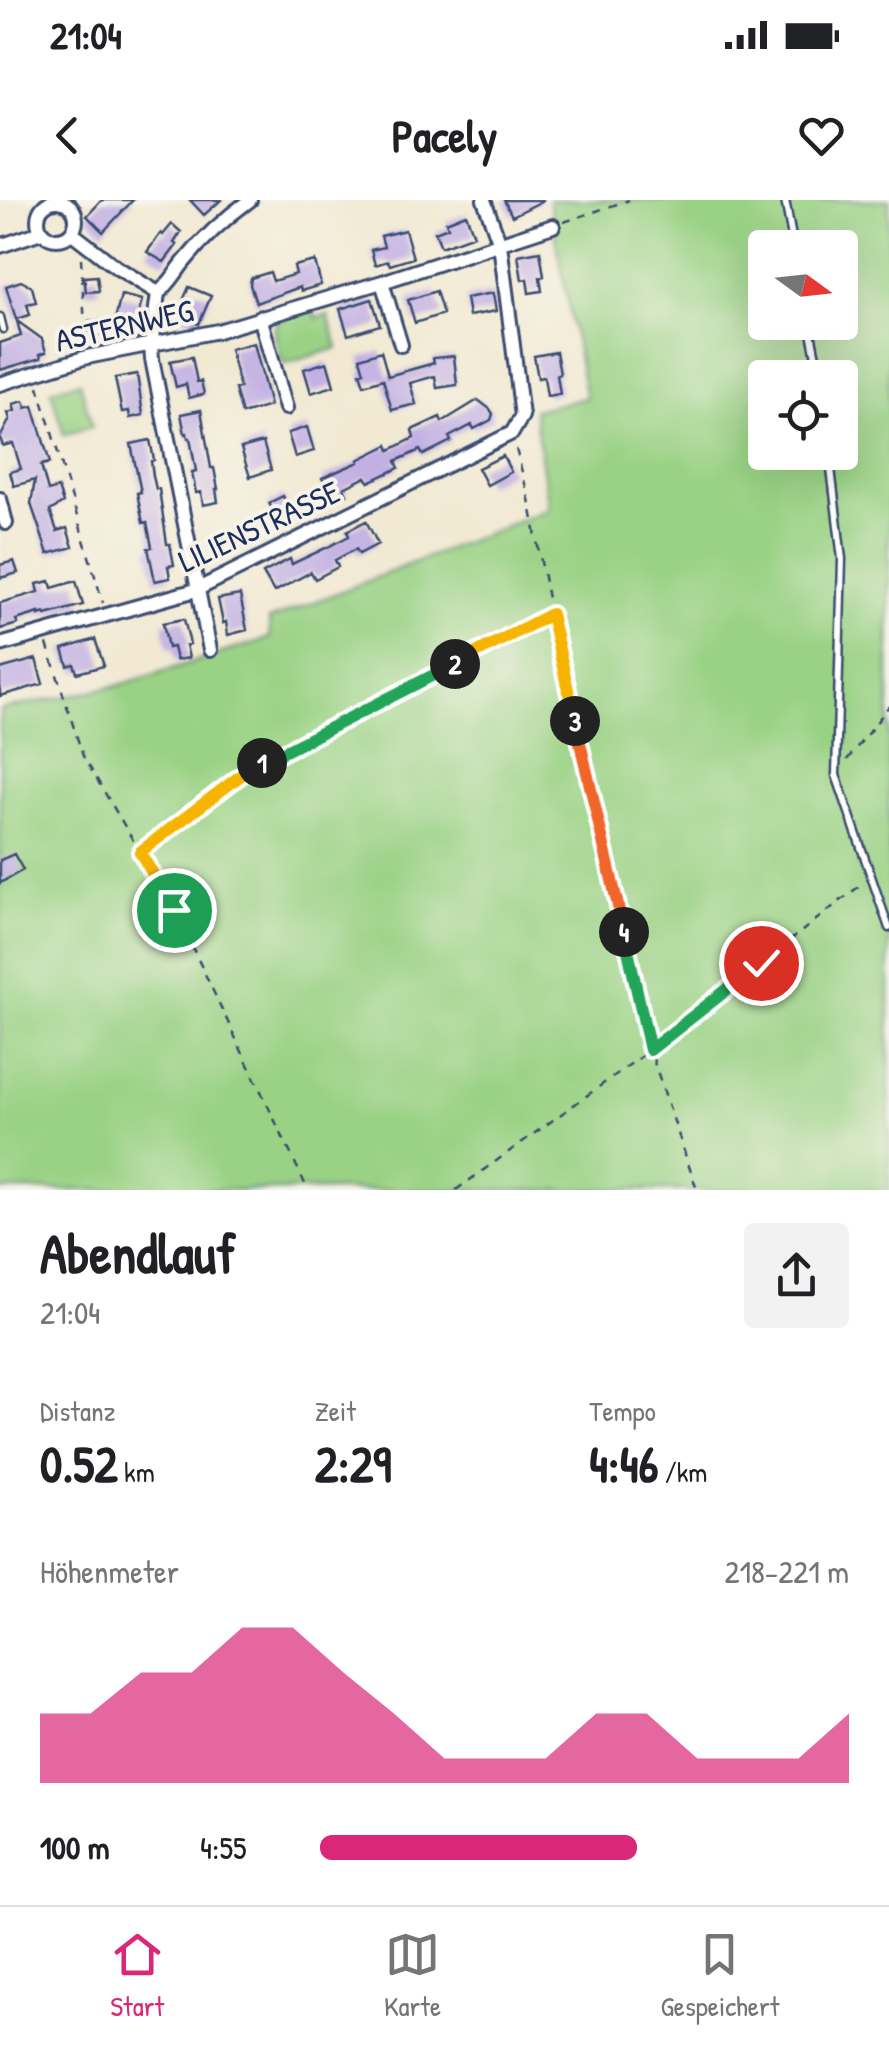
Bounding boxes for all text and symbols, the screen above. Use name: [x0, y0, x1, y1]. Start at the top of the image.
text: 21:04: [50, 9, 122, 61]
text: Pacely: [392, 105, 497, 166]
icon: back: [40, 108, 95, 163]
icon: heart: [794, 108, 849, 163]
north arrow: [748, 230, 858, 340]
map controls: [748, 230, 858, 470]
street label: ASTERNWEG: [51, 288, 198, 362]
button: locate: [748, 360, 858, 470]
street label: LILIENSTRASSE: [171, 470, 347, 582]
pin: 2: [430, 639, 480, 689]
text: 2: [448, 645, 462, 683]
pin: 3: [550, 696, 600, 746]
text: 3: [569, 702, 581, 740]
pin: 1: [237, 738, 287, 788]
text: 1: [257, 744, 267, 782]
pin: [132, 868, 217, 953]
icon: arrive: [147, 883, 202, 938]
pin: 4: [599, 907, 649, 957]
text: 4: [619, 913, 629, 951]
pin: [719, 921, 804, 1006]
icon: check: [734, 936, 789, 991]
text: Abendlauf: [40, 1216, 236, 1290]
button: share: [744, 1223, 849, 1328]
text: 21:04: [40, 1291, 100, 1334]
text: Distanz: [40, 1392, 116, 1430]
text: Zeit: [315, 1392, 356, 1430]
text: Tempo: [589, 1392, 656, 1430]
text: 0.52: [40, 1430, 118, 1498]
text: 2:29: [315, 1430, 391, 1498]
text: 4:46: [589, 1430, 658, 1498]
text: km: [118, 1453, 155, 1491]
text: /km: [658, 1453, 707, 1491]
text: Höhenmeter: [40, 1550, 179, 1593]
text: 218–221 m: [724, 1550, 849, 1593]
text: 100 m: [40, 1826, 109, 1869]
text: 4:55: [200, 1826, 247, 1869]
tab: Start: [110, 1927, 165, 2025]
tab: Karte: [384, 1927, 441, 2025]
tab: Gespeichert: [660, 1927, 779, 2025]

